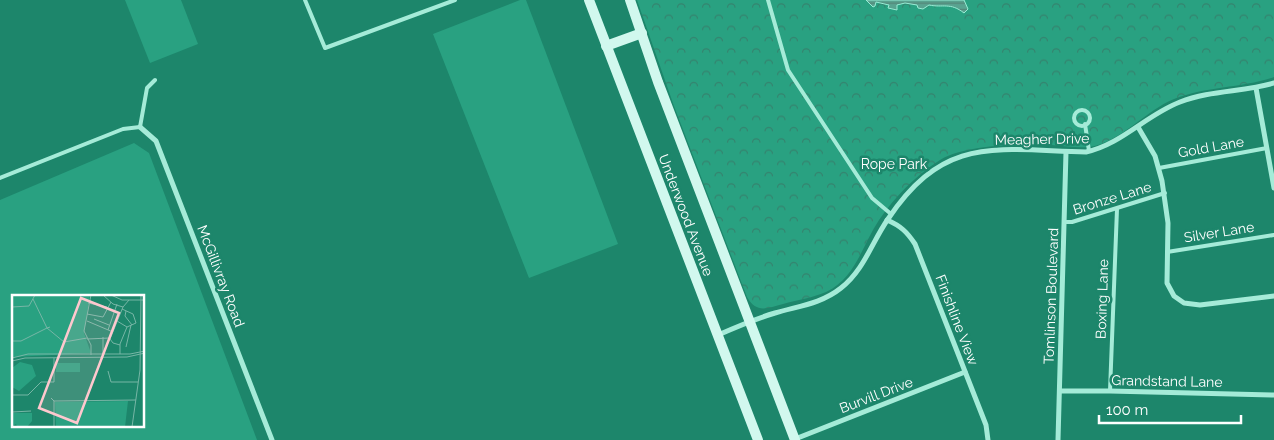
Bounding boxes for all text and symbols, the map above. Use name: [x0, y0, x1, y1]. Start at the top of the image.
street label: Meagher Drive: [995, 130, 1089, 148]
street label: Gold Lane: [1177, 133, 1245, 161]
street label: Underwood Avenue: [655, 152, 717, 278]
park label: Rope Park: [861, 156, 928, 172]
street label: Bronze Lane: [1071, 178, 1153, 218]
street label: Silver Lane: [1183, 219, 1255, 245]
street label: McGillivray Road: [194, 223, 248, 329]
street label: Tomlinson Boulevard: [1041, 228, 1061, 364]
street label: Boxing Lane: [1093, 259, 1111, 339]
street label: Finishline View: [932, 272, 982, 368]
inset map: [12, 295, 145, 428]
street label: Grandstand Lane: [1111, 372, 1223, 390]
street label: Burvill Drive: [837, 374, 915, 416]
scale bar: [1099, 392, 1242, 424]
text: 100 m: [1106, 401, 1148, 419]

